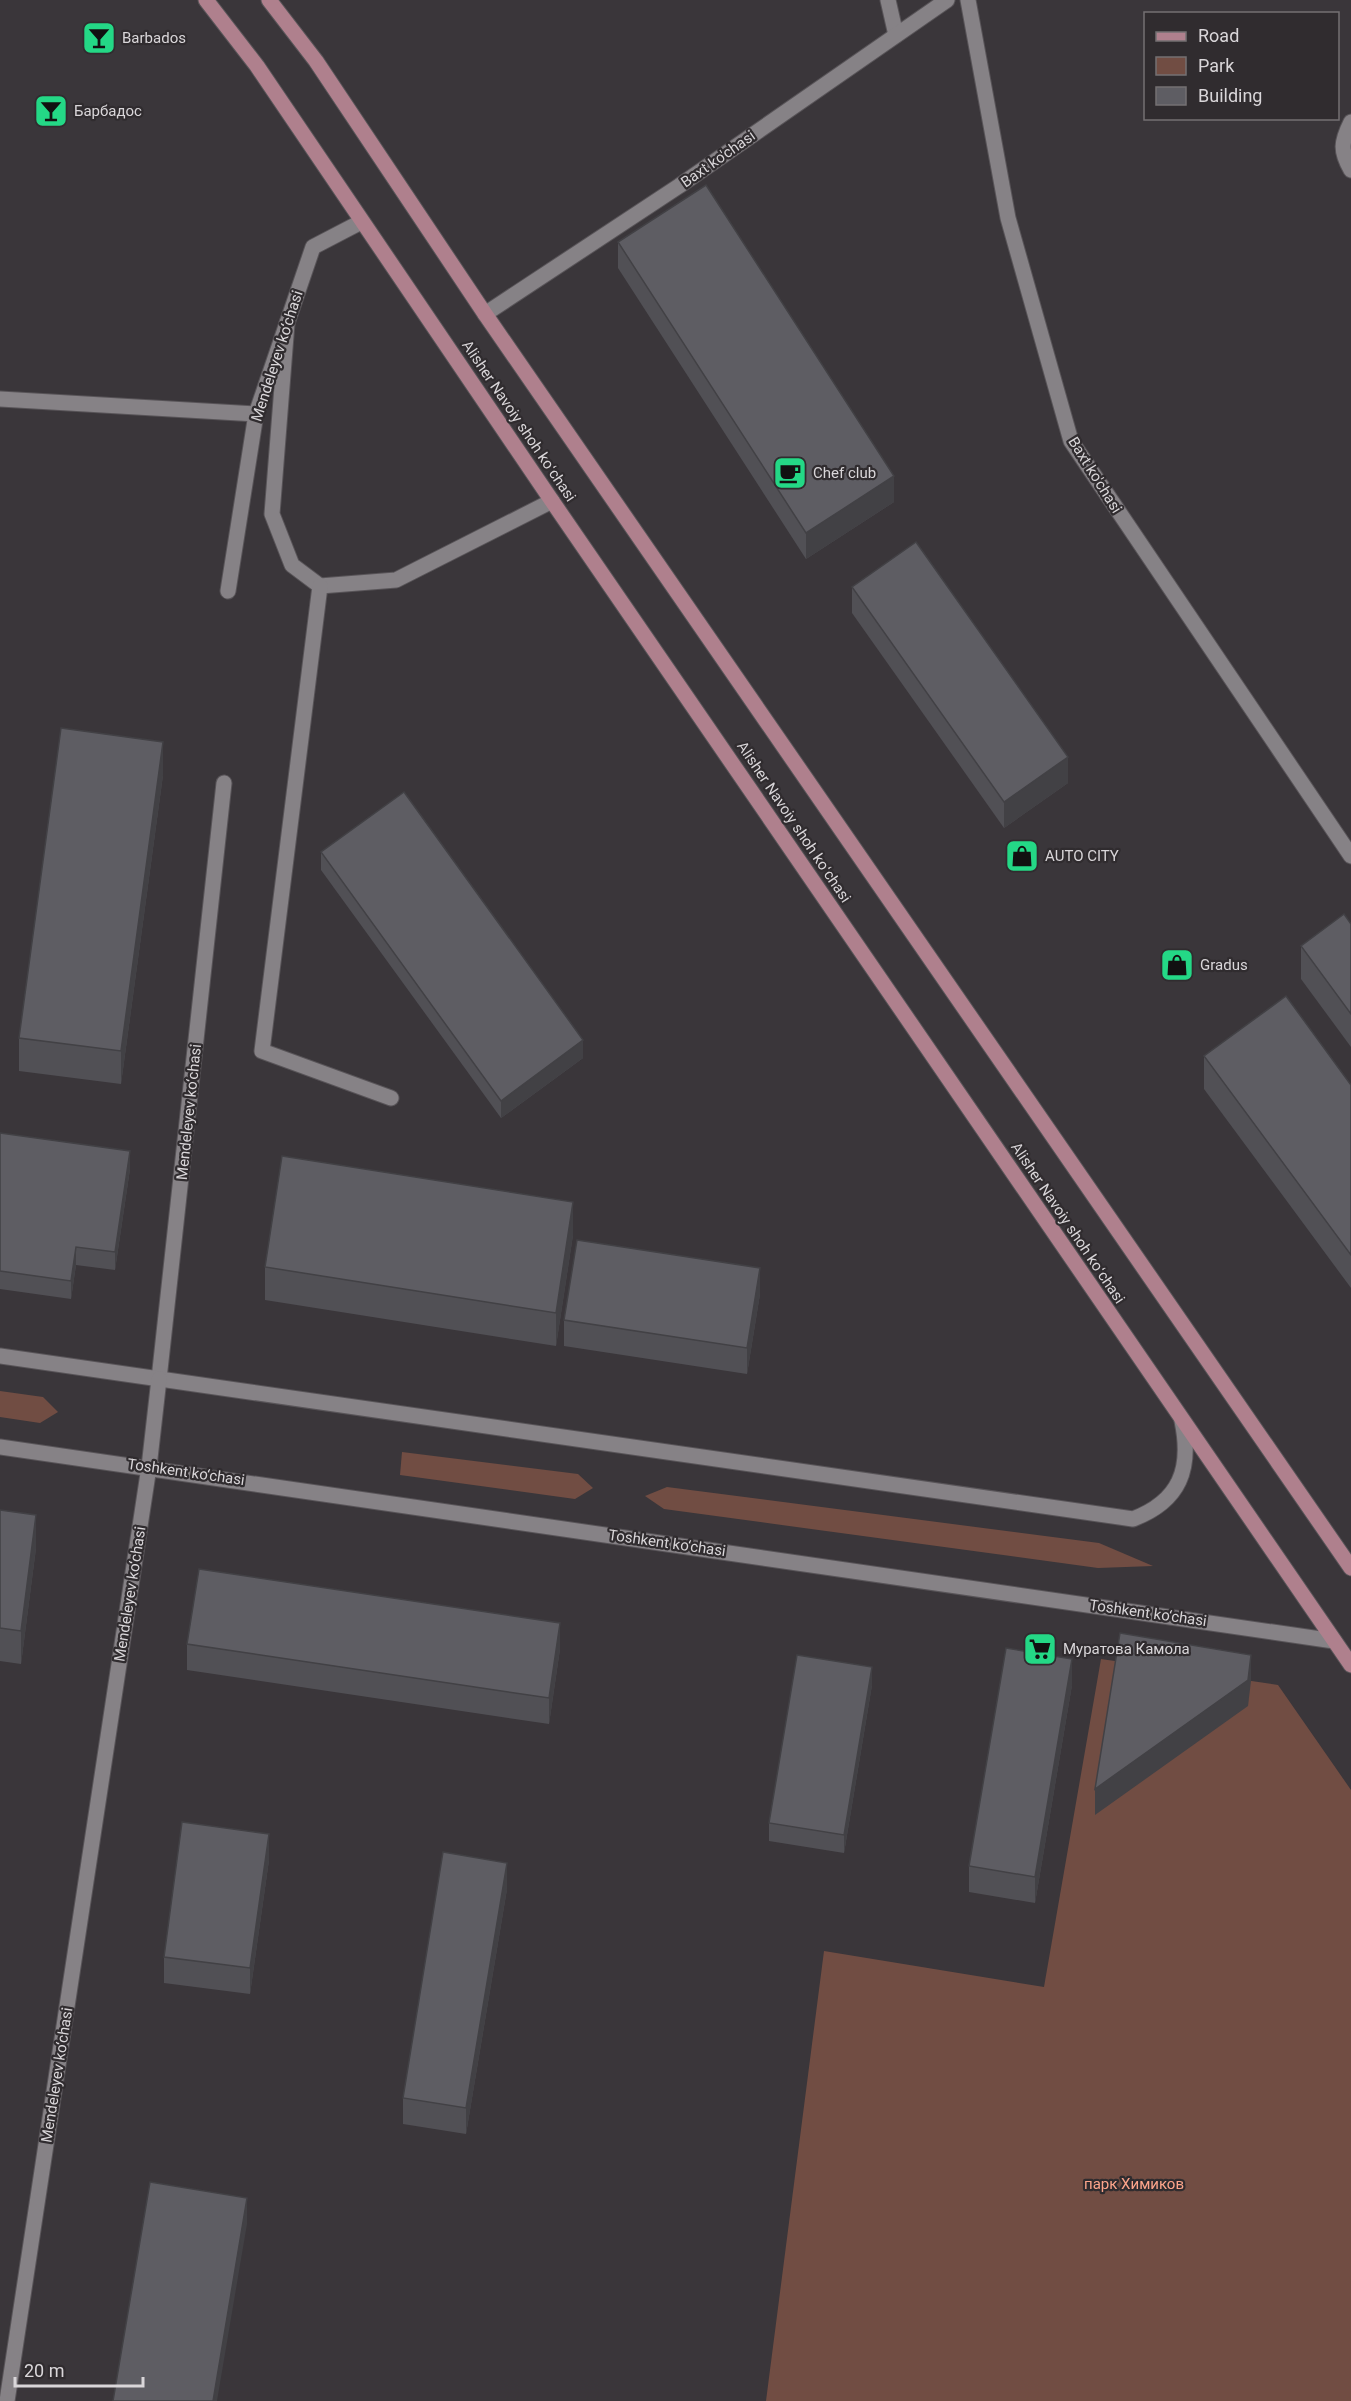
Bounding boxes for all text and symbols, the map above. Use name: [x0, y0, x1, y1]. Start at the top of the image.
legend: [1144, 12, 1339, 120]
bar icon: Barbados: [81, 20, 117, 56]
text: Road: [1198, 25, 1239, 46]
place label: Barbados: [122, 29, 186, 47]
text: Park: [1198, 55, 1235, 76]
text: Building: [1198, 85, 1262, 106]
bar icon: Барбадос: [33, 93, 69, 129]
place label: Барбадос: [74, 102, 142, 120]
street label: Baxt ko'chasi: [677, 127, 759, 191]
street label: Mendeleyev ko‘chasi: [247, 288, 307, 424]
street label: Alisher Navoiy shoh koʻchasi: [458, 337, 580, 505]
street label: Baxt ko'chasi: [1064, 434, 1126, 516]
cafe icon: Chef club: [772, 455, 808, 491]
place label: Chef club: [813, 464, 876, 482]
street label: Alisher Navoiy shoh koʻchasi: [733, 738, 855, 906]
shop icon: AUTO CITY: [1004, 838, 1040, 874]
place label: AUTO CITY: [1045, 847, 1119, 865]
shop icon: Gradus: [1159, 947, 1195, 983]
place label: Gradus: [1200, 956, 1248, 974]
street label: Mendeleyev ko‘chasi: [173, 1043, 205, 1181]
street label: Alisher Navoiy shoh koʻchasi: [1007, 1139, 1129, 1307]
street label: Toshkent ko‘chasi: [126, 1455, 246, 1489]
street label: Mendeleyev ko‘chasi: [110, 1525, 150, 1663]
street label: Toshkent ko‘chasi: [607, 1526, 727, 1560]
street label: Toshkent ko‘chasi: [1088, 1596, 1208, 1630]
supermarket icon: Муратова Камола: [1022, 1631, 1058, 1667]
place label: Муратова Камола: [1063, 1640, 1190, 1658]
street label: Mendeleyev ko‘chasi: [37, 2006, 77, 2144]
park label: парк Химиков: [1084, 2175, 1184, 2193]
scale bar: [15, 2350, 142, 2388]
text: 20 m: [24, 2360, 64, 2381]

